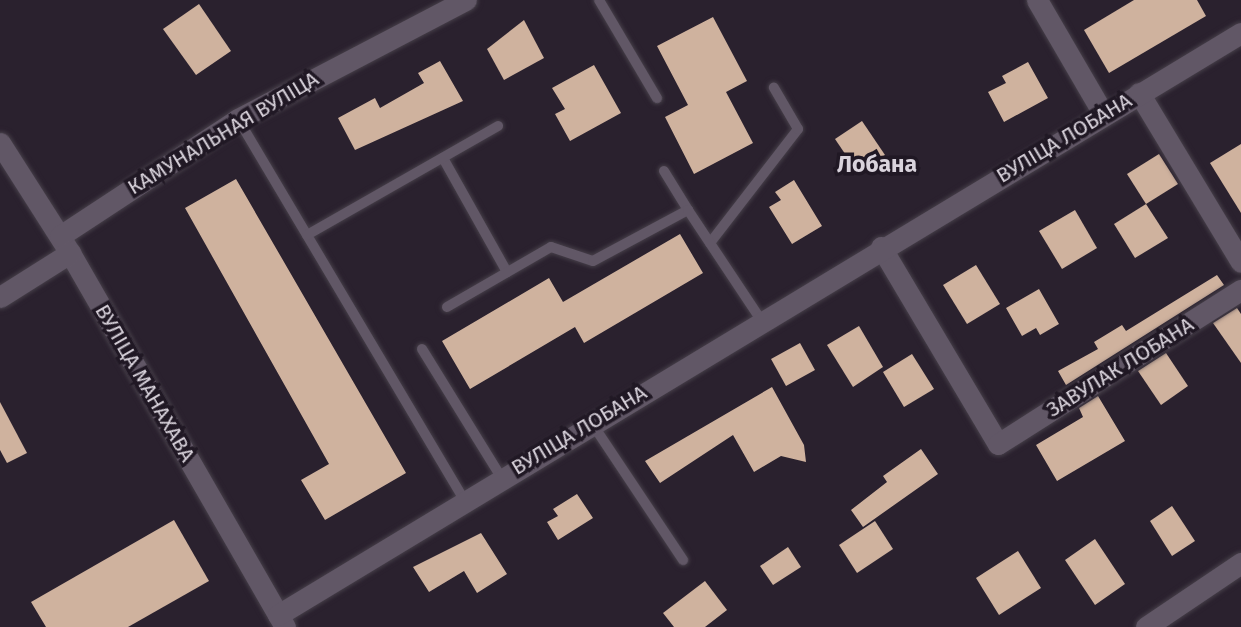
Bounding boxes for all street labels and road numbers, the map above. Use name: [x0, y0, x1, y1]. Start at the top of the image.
street label: КАМУНАЛЬНАЯ ВУЛІЦА: [123, 66, 323, 200]
street label: ВУЛІЦА ЛОБАНА: [992, 88, 1136, 188]
street label: ВУЛІЦА МАНАХАВА: [90, 300, 200, 466]
street label: ЗАВУЛАК ЛОБАНА: [1042, 312, 1198, 422]
street label: ВУЛІЦА ЛОБАНА: [507, 380, 651, 480]

